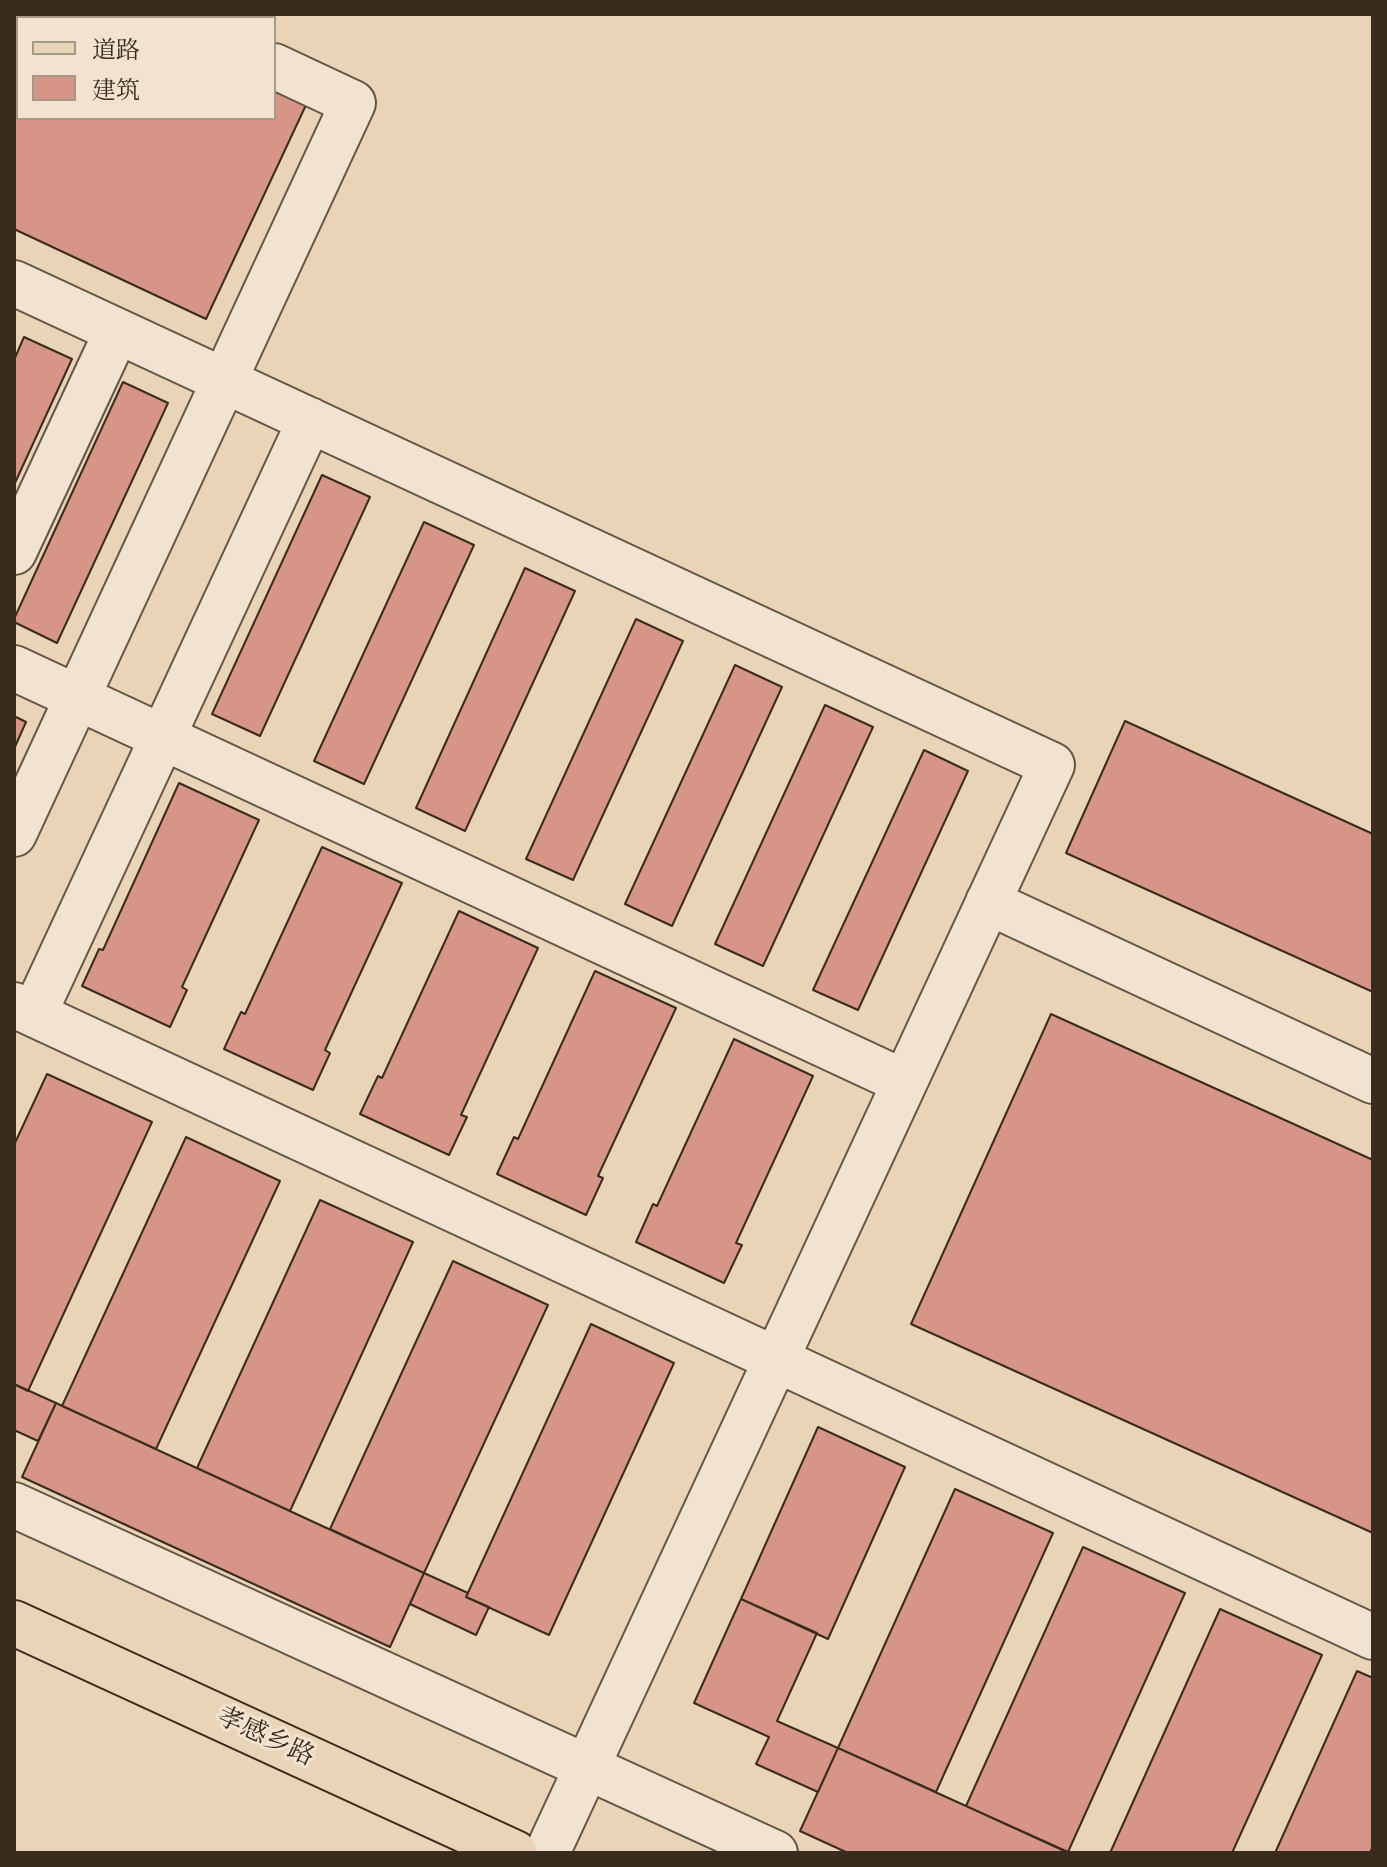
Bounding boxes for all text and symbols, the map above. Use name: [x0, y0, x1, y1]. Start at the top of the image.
legend: [16, 16, 276, 120]
text: 道路: [92, 34, 140, 67]
text: 建筑: [92, 74, 140, 107]
street label: 孝感乡路: [211, 1702, 319, 1774]

